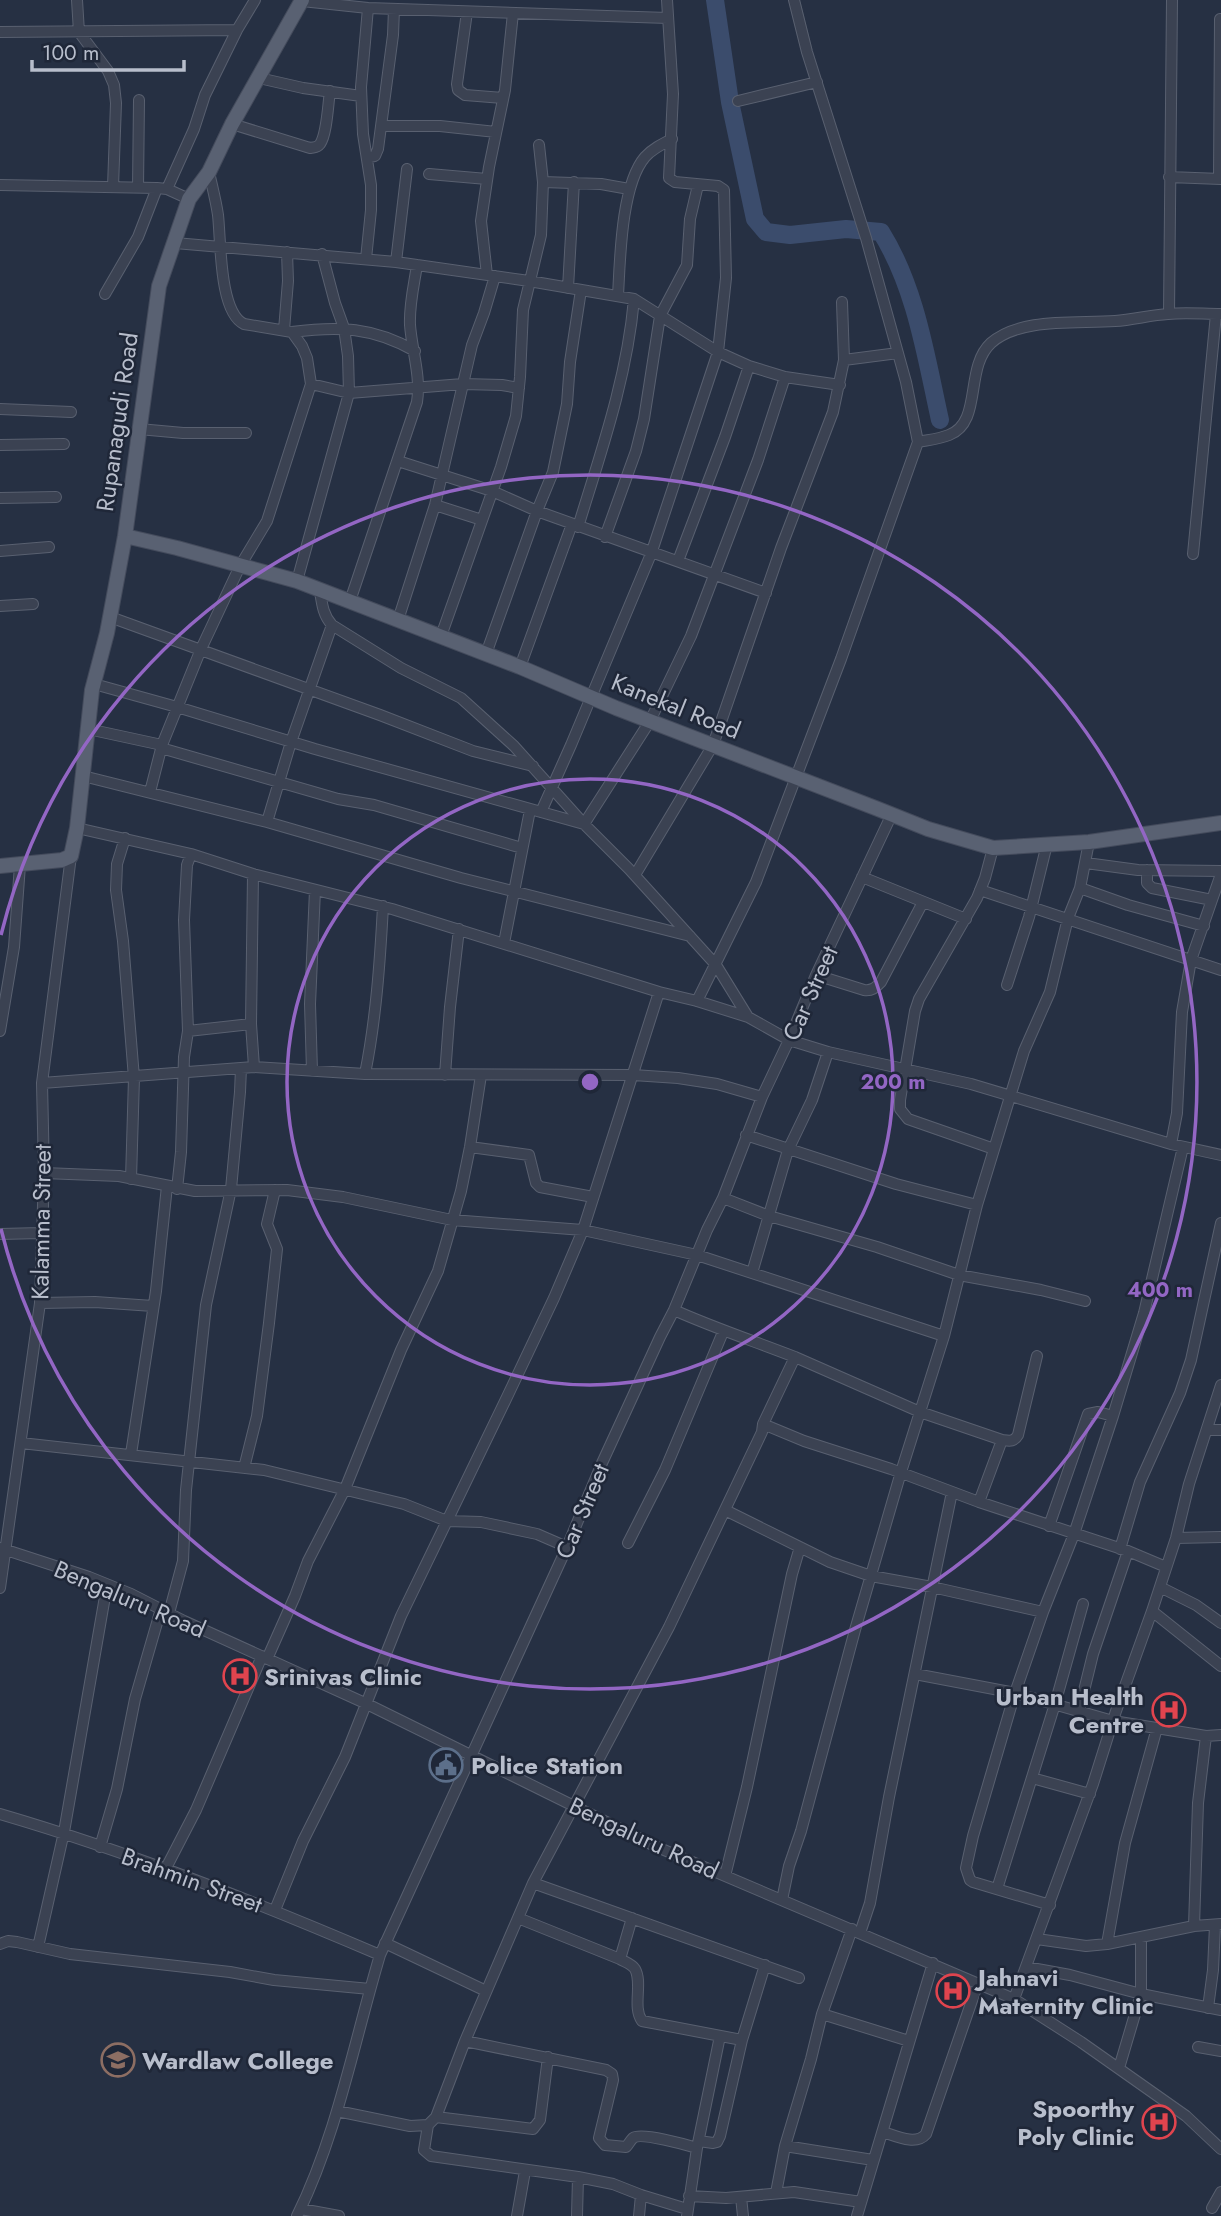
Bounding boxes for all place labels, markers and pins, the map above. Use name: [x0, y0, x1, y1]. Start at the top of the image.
centre of rings: [578, 1070, 602, 1094]
hospital icon: Srinivas Clinic: [221, 1657, 259, 1695]
place label: Srinivas Clinic: [264, 1659, 422, 1694]
place label: Urban Health Centre: [995, 1679, 1144, 1742]
hospital icon: Urban Health Centre: [1150, 1691, 1188, 1729]
public building icon: Police Station: [427, 1746, 465, 1784]
place label: Police Station: [471, 1748, 623, 1783]
place label: Jahnavi Maternity Clinic: [974, 1960, 1154, 2023]
hospital icon: Jahnavi Maternity Clinic: [934, 1972, 972, 2010]
school or university icon: Wardlaw College: [99, 2041, 137, 2079]
place label: Wardlaw College: [142, 2043, 334, 2078]
place label: Spoorthy Poly Clinic: [1017, 2091, 1134, 2154]
hospital icon: Spoorthy Poly Clinic: [1140, 2103, 1178, 2141]

